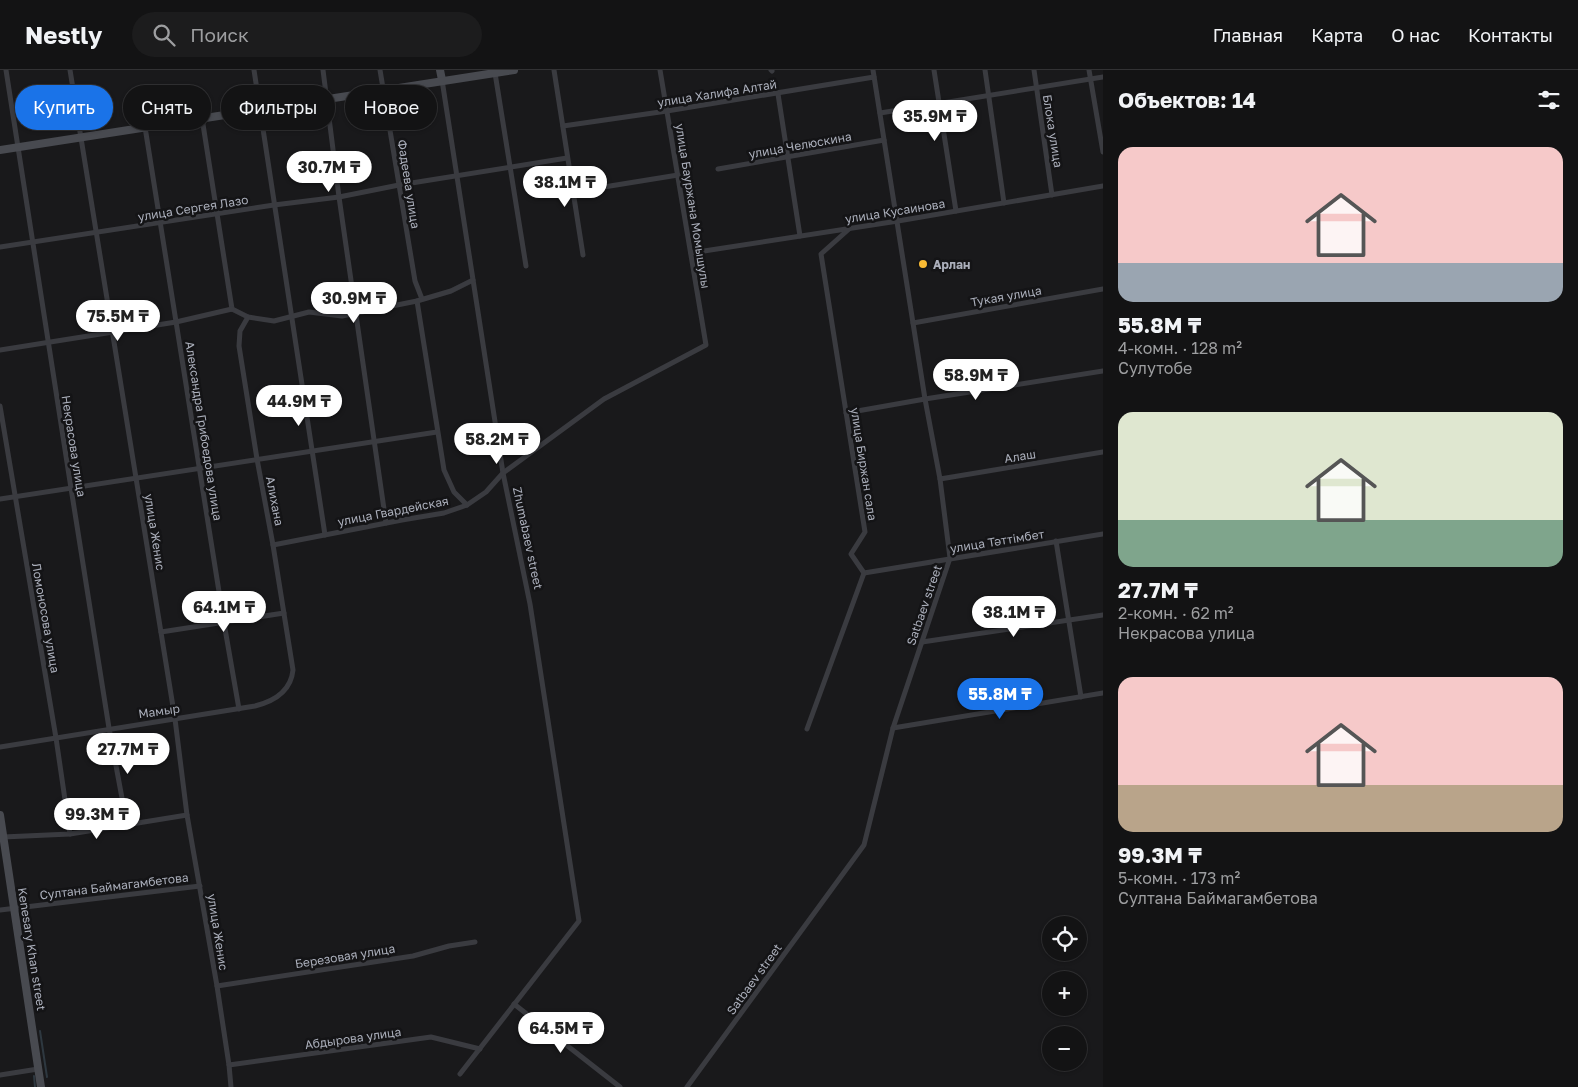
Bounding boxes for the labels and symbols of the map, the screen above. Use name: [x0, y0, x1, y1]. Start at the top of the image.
street label: улица Халифа Алтай: [656, 76, 778, 110]
street label: Блока улица: [1040, 93, 1066, 169]
pin: 35.9M ₸: [889, 100, 981, 142]
street label: улица Бауржана Момышулы: [673, 122, 713, 290]
street label: улица Челюскина: [747, 129, 853, 161]
street label: Фадеева улица: [395, 138, 423, 230]
pin: 30.7M ₸: [283, 150, 375, 193]
pin: 38.1M ₸: [519, 166, 611, 208]
street label: улица Сергея Лазо: [137, 192, 249, 224]
street label: улица Кусаинова: [844, 196, 946, 226]
place label: Арлан: [933, 257, 970, 272]
marker: Арлан: [917, 258, 929, 270]
pin: 30.9M ₸: [308, 282, 400, 324]
street label: Тукая улица: [969, 282, 1043, 310]
pin: 75.5M ₸: [72, 300, 164, 342]
street label: Александра Грибоедова улица: [182, 340, 226, 522]
pin: 58.9M ₸: [930, 358, 1022, 401]
pin: 44.9M ₸: [253, 384, 345, 427]
street label: Некрасова улица: [59, 394, 89, 498]
street label: улица Биржан сала: [848, 406, 880, 522]
pin: 58.2M ₸: [451, 422, 543, 465]
street label: Алаш: [1003, 446, 1037, 466]
street label: Алихана: [263, 475, 287, 527]
street label: Zhumabaev street: [510, 485, 546, 591]
street label: улица Женис: [142, 493, 169, 572]
street label: улица Гвардейская: [336, 493, 450, 529]
street label: улица Тәттімбет: [949, 526, 1045, 556]
street label: Ломоносова улица: [29, 562, 63, 674]
street label: Satbaev street: [903, 563, 945, 647]
pin: 64.1M ₸: [178, 590, 270, 633]
pin: 38.1M ₸: [968, 596, 1060, 638]
pin: 55.8M ₸: [954, 678, 1046, 720]
street label: Мамыр: [137, 701, 181, 721]
pin: 27.7M ₸: [82, 732, 174, 775]
pin: 99.3M ₸: [51, 798, 143, 840]
street label: Султана Баймагамбетова: [39, 869, 189, 903]
street label: Kenesary Khan street: [15, 886, 49, 1012]
street label: улица Женис: [205, 893, 232, 972]
street label: Satbaev street: [723, 940, 785, 1017]
street label: Березовая улица: [294, 941, 396, 971]
pin: 64.5M ₸: [515, 1012, 607, 1054]
street label: Абдырова улица: [304, 1024, 402, 1052]

